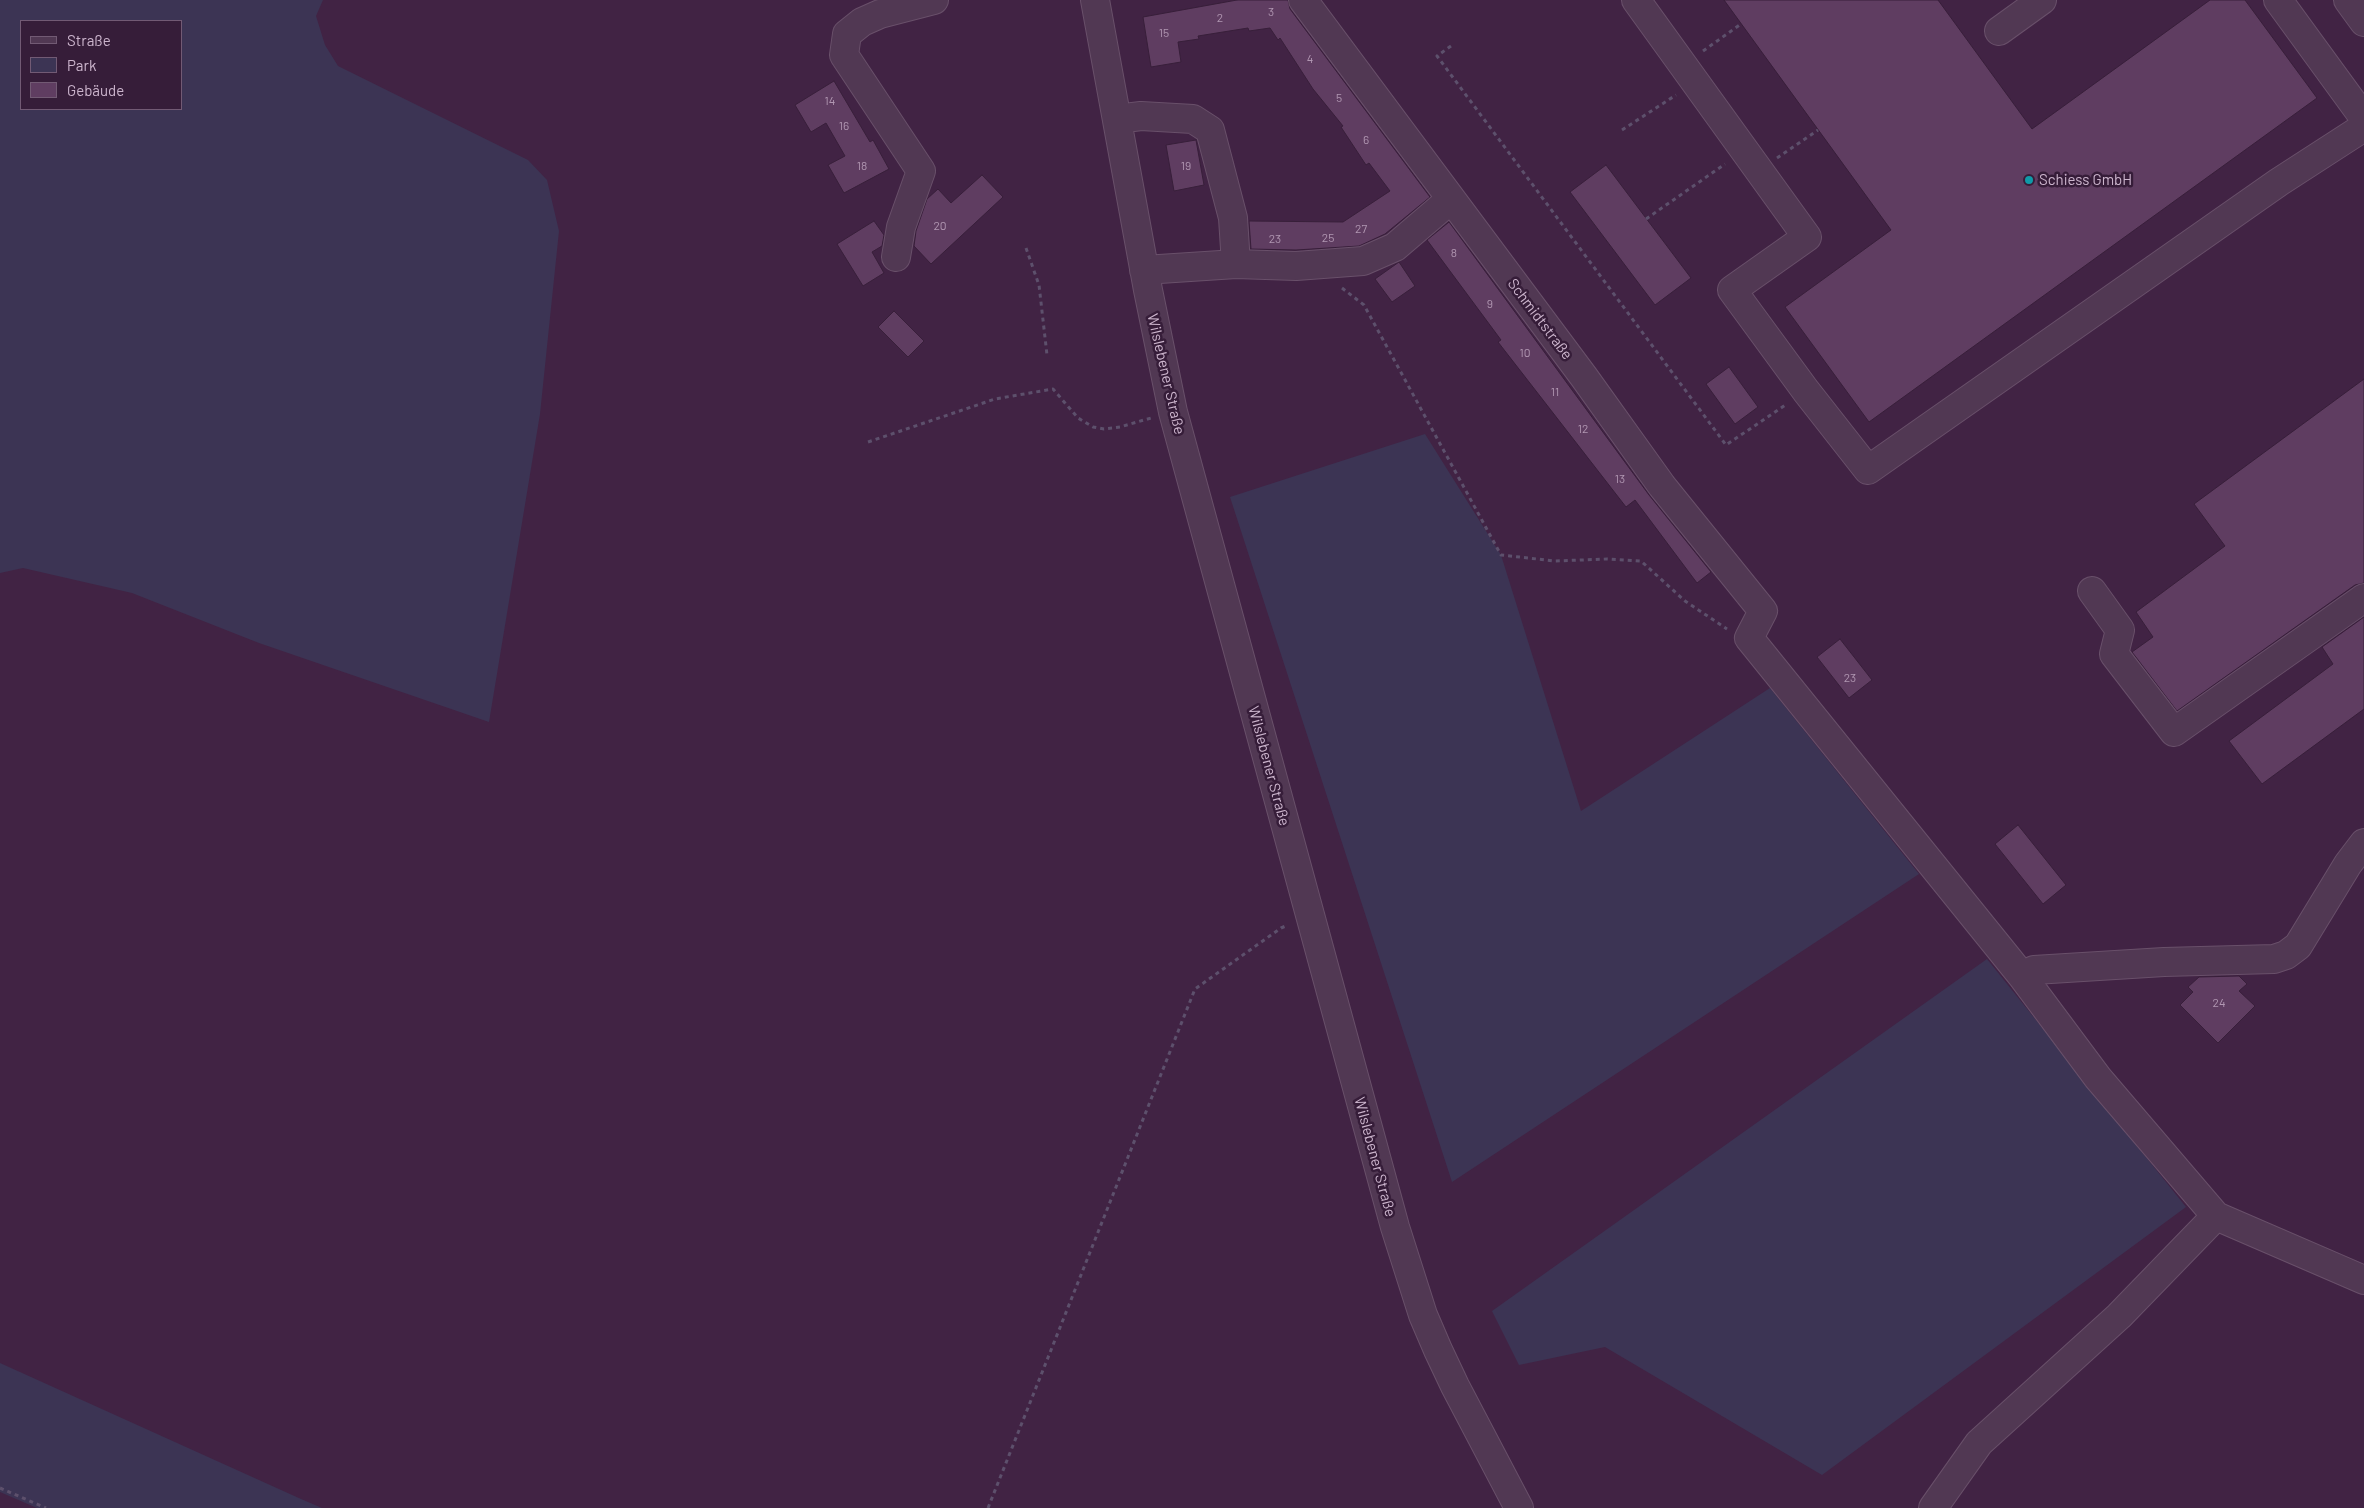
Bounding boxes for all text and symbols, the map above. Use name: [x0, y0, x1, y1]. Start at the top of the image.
house number: 3: [1268, 5, 1274, 19]
house number: 2: [1217, 11, 1223, 25]
legend: [20, 20, 182, 110]
house number: 15: [1159, 26, 1169, 40]
text: Straße: [67, 31, 111, 49]
house number: 4: [1307, 52, 1313, 66]
text: Park: [67, 56, 96, 74]
text: Gebäude: [67, 81, 124, 99]
house number: 5: [1336, 91, 1342, 105]
house number: 14: [825, 94, 835, 108]
house number: 16: [839, 119, 849, 133]
house number: 6: [1363, 133, 1369, 147]
house number: 18: [857, 159, 867, 173]
house number: 19: [1181, 159, 1191, 173]
place label: Schiess GmbH: [2039, 171, 2132, 189]
marker: Schiess GmbH: [2023, 174, 2035, 186]
house number: 20: [933, 219, 947, 233]
house number: 27: [1355, 222, 1367, 236]
house number: 25: [1322, 231, 1334, 245]
house number: 23: [1269, 232, 1281, 246]
house number: 8: [1451, 246, 1457, 260]
street label: Schmidtstraße: [1504, 275, 1576, 363]
house number: 9: [1487, 297, 1493, 311]
street label: Wilslebener Straße: [1143, 312, 1189, 436]
house number: 10: [1520, 346, 1530, 360]
house number: 11: [1551, 385, 1559, 399]
house number: 12: [1578, 422, 1588, 436]
house number: 13: [1615, 472, 1625, 486]
house number: 23: [1844, 671, 1856, 685]
street label: Wilslebener Straße: [1244, 704, 1294, 828]
house number: 24: [2212, 996, 2226, 1010]
street label: Wilslebener Straße: [1350, 1095, 1400, 1219]

